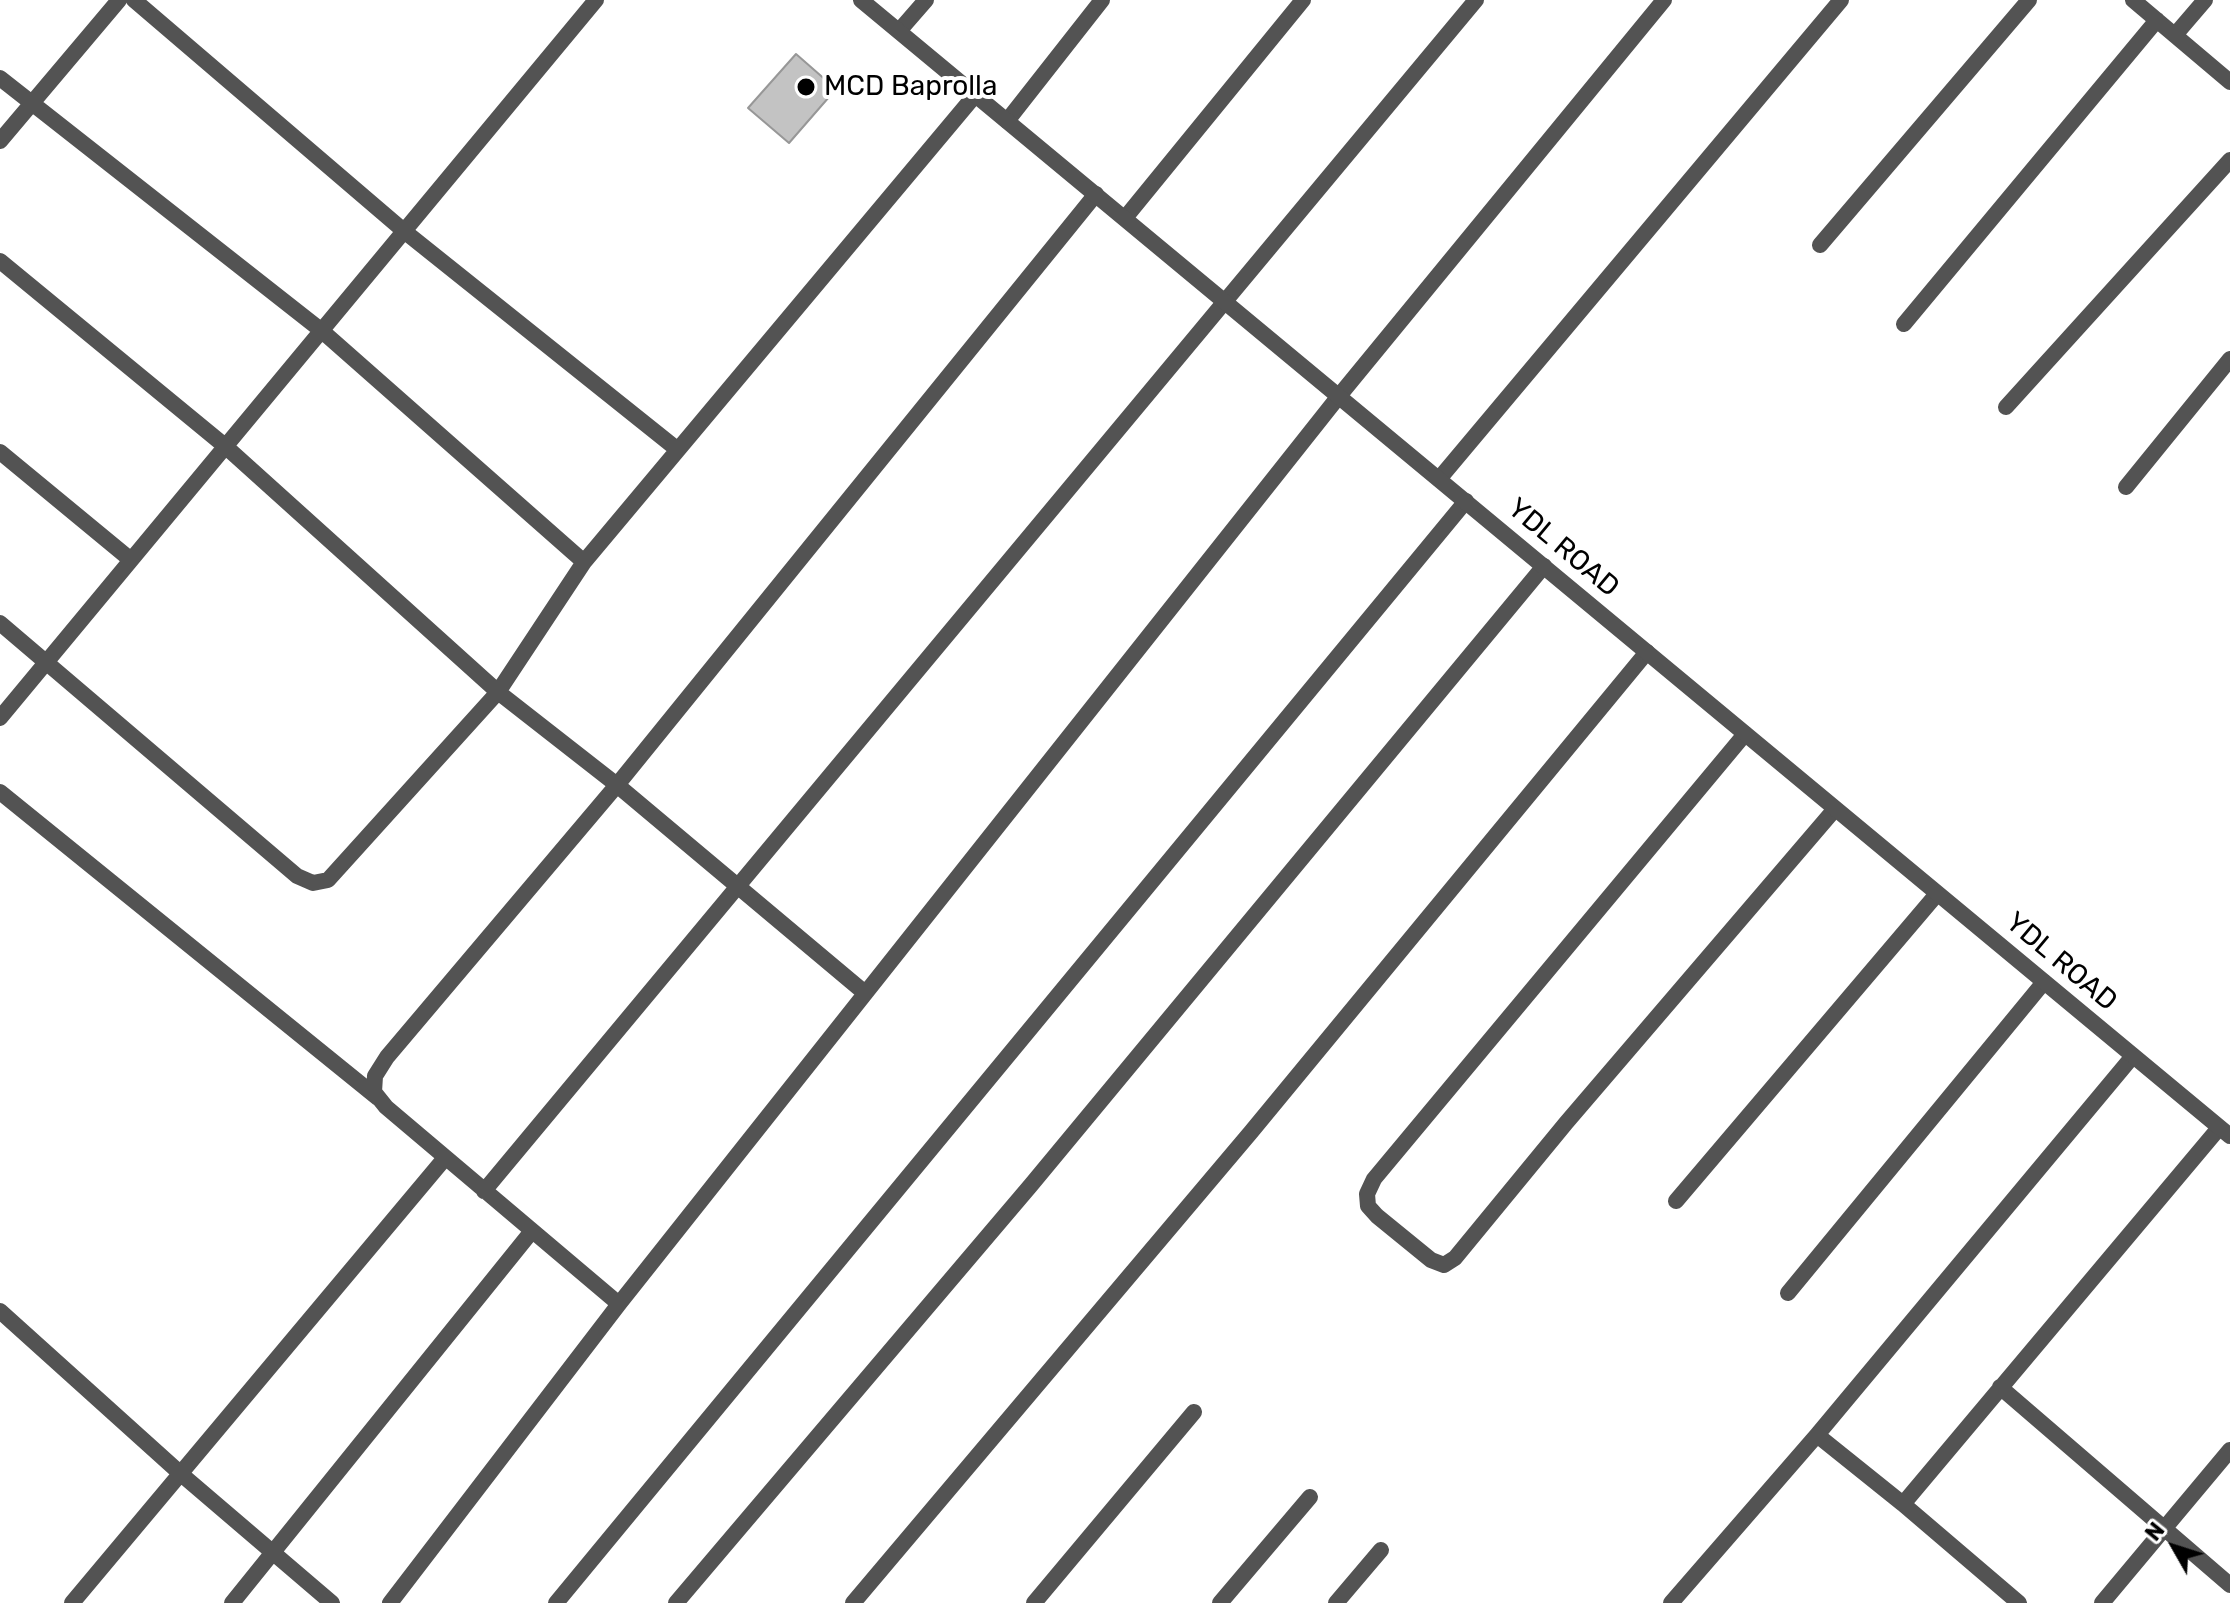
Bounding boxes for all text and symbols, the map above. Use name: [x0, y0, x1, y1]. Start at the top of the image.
place label: MCD Baprolla: [824, 70, 997, 104]
marker: MCD Baprolla: [795, 76, 817, 98]
street label: YDL ROAD: [1500, 492, 1626, 604]
street label: YDL ROAD: [1998, 906, 2124, 1018]
north arrow: [2134, 1507, 2214, 1587]
text: N: [2139, 1517, 2170, 1546]

